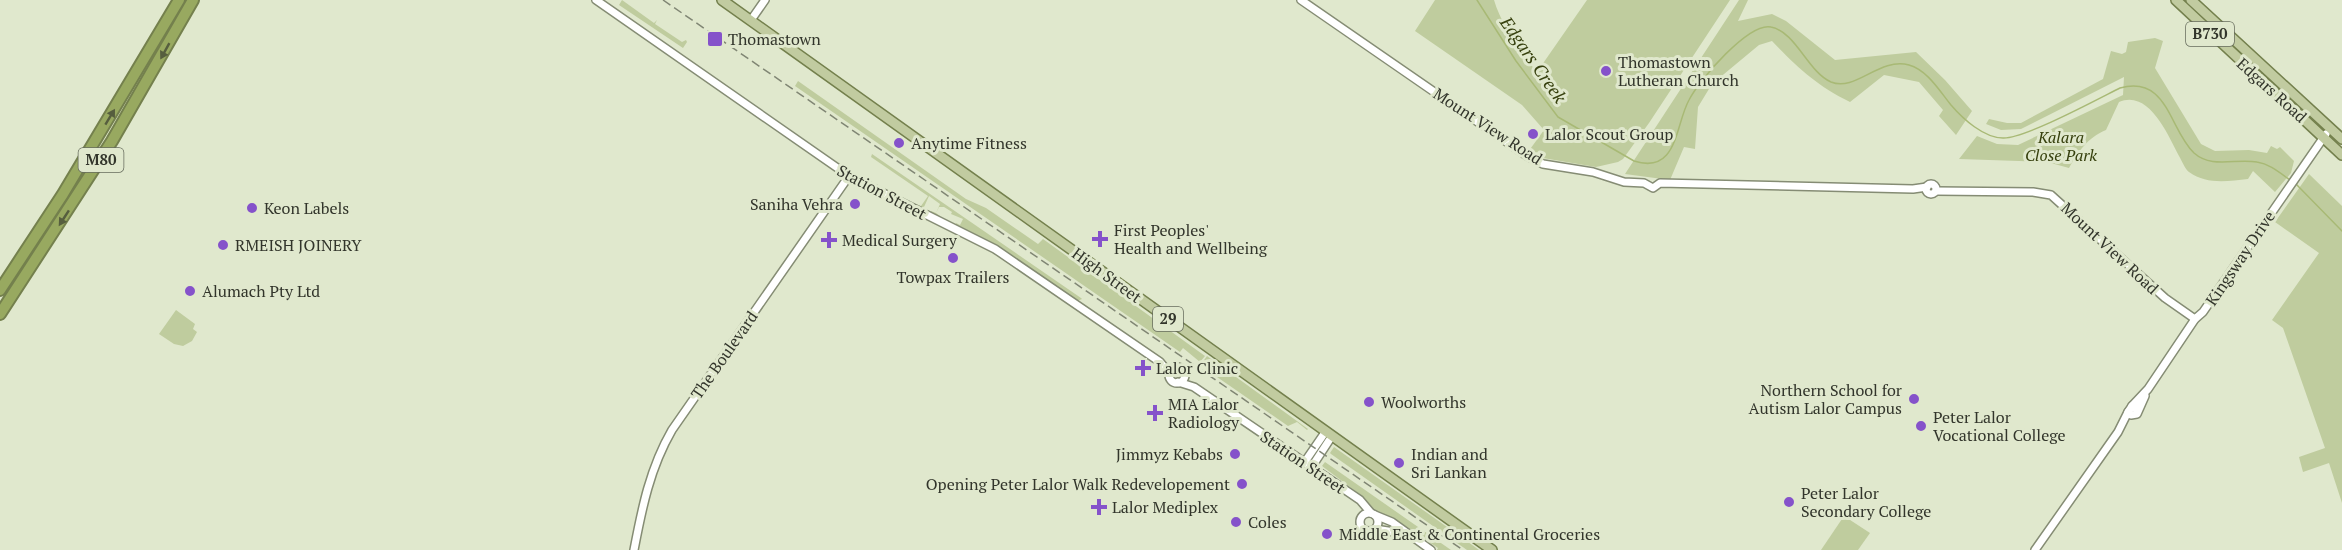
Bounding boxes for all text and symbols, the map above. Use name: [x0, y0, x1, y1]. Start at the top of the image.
water label: Edgars Creek: [1495, 11, 1573, 108]
road number: B730: [2186, 22, 2234, 46]
place label: Thomastown: [728, 28, 821, 50]
marker: Thomastown: [706, 30, 724, 48]
one-way arrow: [160, 43, 170, 60]
place label: Thomastown Lutheran Church: [1618, 51, 1739, 91]
street label: Edgars Road: [2232, 53, 2312, 127]
marker: Thomastown Lutheran Church: [1599, 64, 1613, 78]
street label: Mount View Road: [1429, 83, 1547, 170]
one-way arrow: [105, 109, 116, 125]
place label: Lalor Scout Group: [1545, 123, 1673, 145]
park label: Kalara Close Park: [2025, 126, 2097, 166]
marker: Lalor Scout Group: [1526, 127, 1540, 141]
place label: Anytime Fitness: [911, 132, 1027, 154]
marker: Anytime Fitness: [892, 136, 906, 150]
road number: M80: [78, 148, 124, 172]
street label: Station Street: [833, 159, 931, 225]
place label: Saniha Vehra: [750, 193, 843, 215]
place label: Keon Labels: [264, 197, 349, 219]
marker: Saniha Vehra: [848, 197, 862, 211]
street label: Mount View Road: [2056, 197, 2164, 299]
marker: Keon Labels: [245, 201, 259, 215]
street label: Kingsway Drive: [2200, 206, 2280, 310]
one-way arrow: [58, 210, 69, 226]
place label: First Peoples' Health and Wellbeing: [1114, 219, 1268, 259]
place label: Medical Surgery: [842, 229, 958, 251]
marker: First Peoples' Health and Wellbeing: [1091, 230, 1109, 248]
marker: Medical Surgery: [820, 231, 838, 249]
place label: RMEISH JOINERY: [235, 234, 362, 256]
marker: RMEISH JOINERY: [216, 238, 230, 252]
street label: High Street: [1068, 242, 1146, 308]
marker: Towpax Trailers: [946, 251, 960, 265]
place label: Towpax Trailers: [897, 266, 1010, 288]
place label: Alumach Pty Ltd: [202, 280, 320, 302]
marker: Alumach Pty Ltd: [183, 284, 197, 298]
street label: The Boulevard: [685, 306, 763, 403]
road number: 29: [1153, 307, 1183, 331]
place label: Lalor Clinic: [1156, 357, 1238, 379]
marker: Lalor Clinic: [1134, 359, 1152, 377]
place label: Northern School for Autism Lalor Campus: [1749, 379, 1903, 419]
place label: Woolworths: [1381, 391, 1466, 413]
marker: Northern School for Autism Lalor Campus: [1907, 392, 1921, 406]
place label: MIA Lalor Radiology: [1168, 393, 1240, 433]
marker: Woolworths: [1362, 395, 1376, 409]
marker: MIA Lalor Radiology: [1146, 404, 1164, 422]
place label: Peter Lalor Vocational College: [1933, 406, 2066, 446]
marker: Peter Lalor Vocational College: [1914, 419, 1928, 433]
street label: Station Street: [1256, 425, 1350, 499]
place label: Jimmyz Kebabs: [1116, 443, 1223, 465]
place label: Indian and Sri Lankan: [1411, 443, 1488, 483]
marker: Jimmyz Kebabs: [1228, 447, 1242, 461]
marker: Indian and Sri Lankan: [1392, 456, 1406, 470]
place label: Opening Peter Lalor Walk Redevelopement: [926, 473, 1230, 495]
marker: Opening Peter Lalor Walk Redevelopement: [1235, 477, 1249, 491]
place label: Peter Lalor Secondary College: [1801, 482, 1931, 522]
marker: Peter Lalor Secondary College: [1782, 495, 1796, 509]
place label: Lalor Mediplex: [1112, 496, 1219, 518]
marker: Lalor Mediplex: [1090, 498, 1108, 516]
place label: Coles: [1248, 511, 1287, 533]
marker: Coles: [1229, 515, 1243, 529]
place label: Middle East & Continental Groceries: [1339, 523, 1600, 545]
marker: Middle East & Continental Groceries: [1320, 527, 1334, 541]

